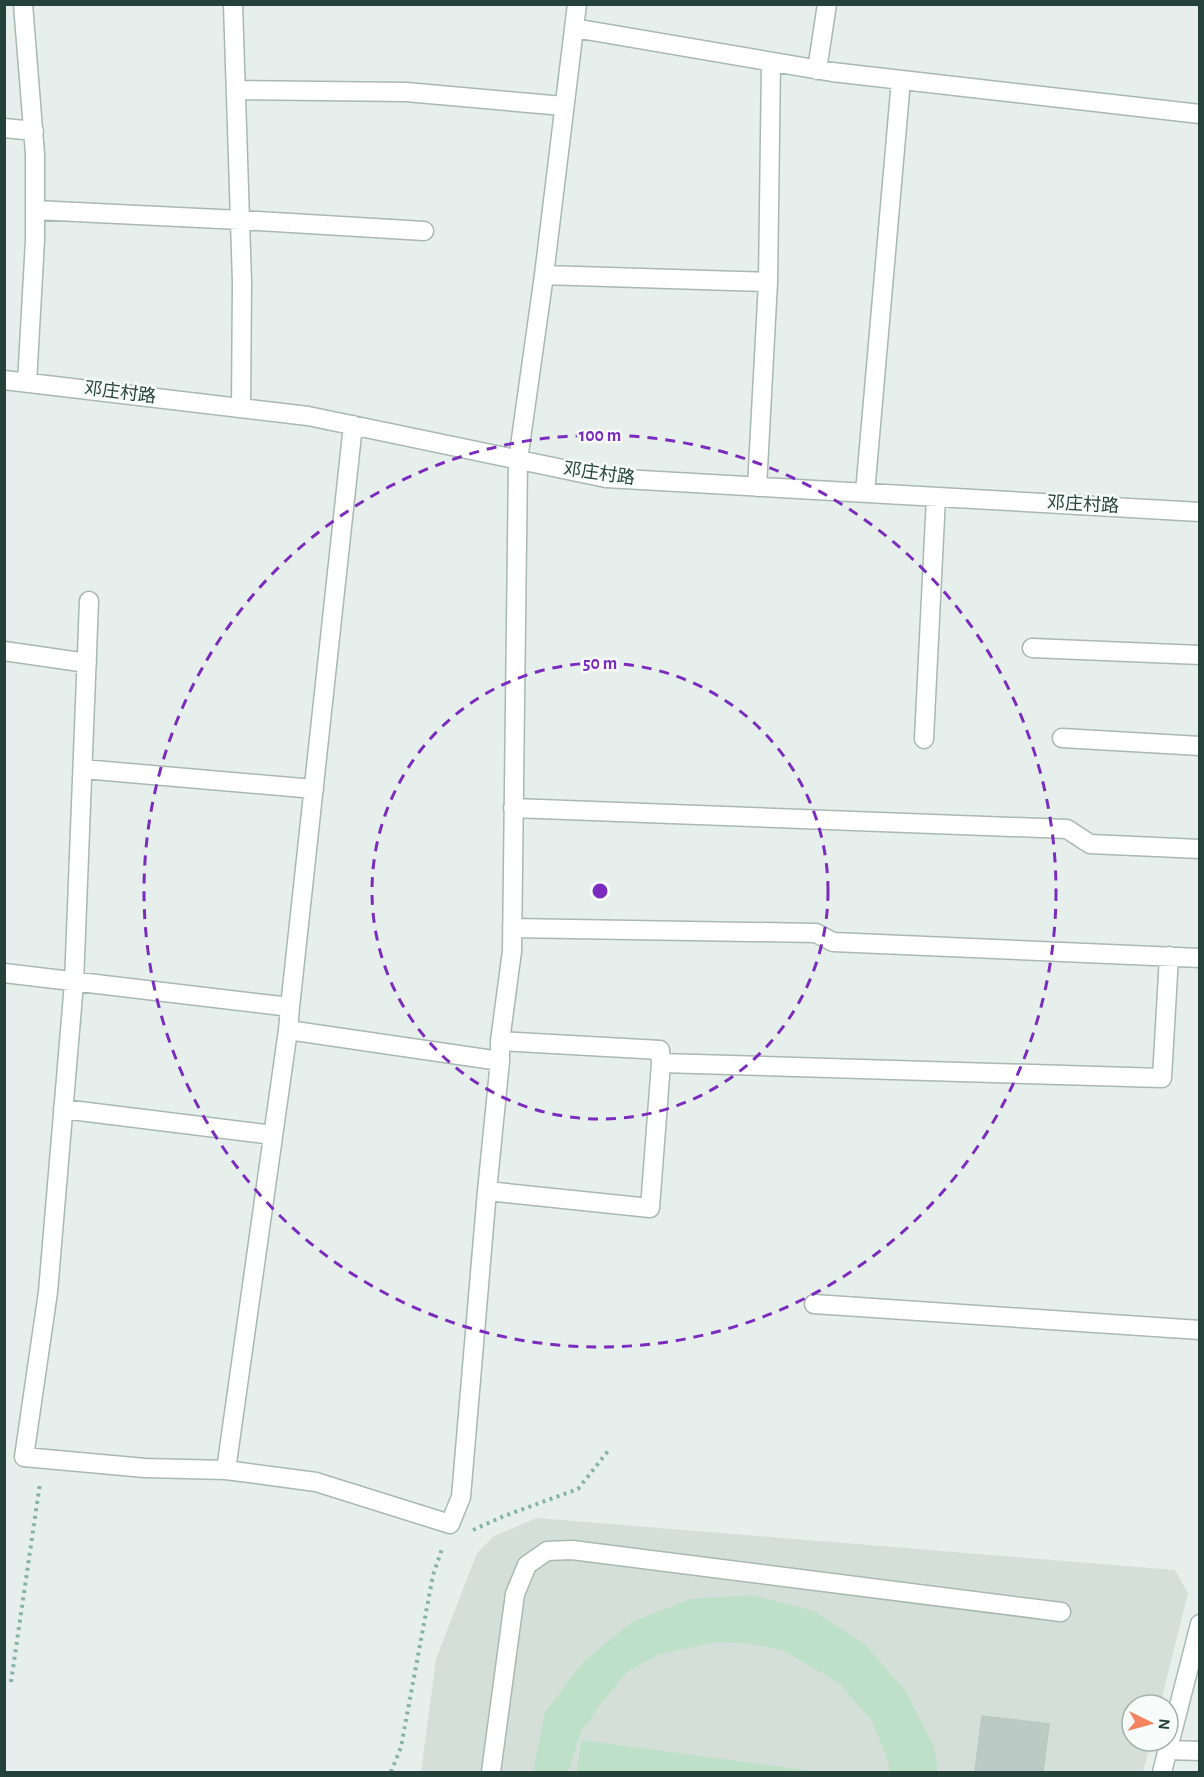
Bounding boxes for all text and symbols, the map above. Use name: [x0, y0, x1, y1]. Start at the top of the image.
street label: 邓庄村路: [83, 378, 157, 406]
text: 100 m: [579, 427, 621, 445]
street label: 邓庄村路: [562, 458, 636, 488]
street label: 邓庄村路: [1047, 492, 1120, 516]
text: 50 m: [583, 655, 617, 673]
centre of rings: [590, 881, 610, 901]
north arrow: [1120, 1693, 1180, 1753]
text: N: [1155, 1718, 1172, 1730]

